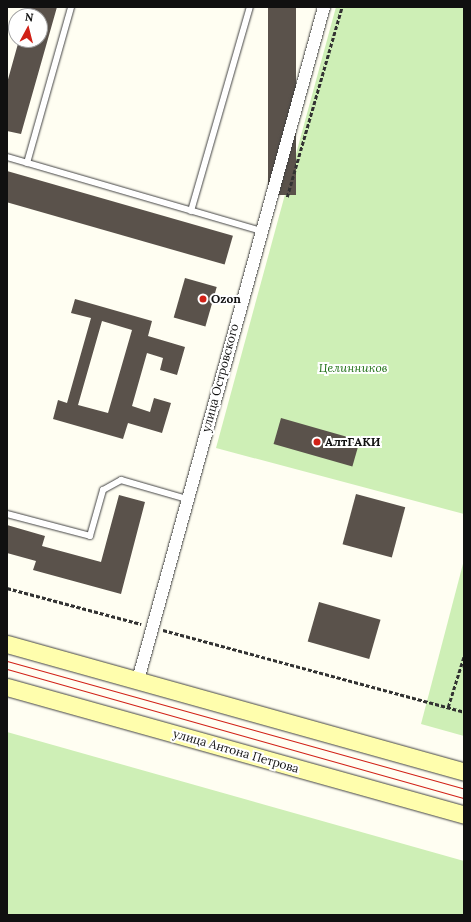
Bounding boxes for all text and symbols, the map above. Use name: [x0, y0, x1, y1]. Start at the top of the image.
north arrow: [8, 8, 48, 48]
text: N: [24, 10, 34, 25]
place label: Ozon: [211, 292, 241, 306]
marker: Ozon: [198, 294, 208, 304]
street label: улица Островского: [199, 322, 241, 434]
park label: Целинников: [319, 361, 387, 375]
place label: АлтГАКИ: [325, 435, 381, 449]
marker: АлтГАКИ: [312, 437, 322, 447]
street label: улица Антона Петрова: [171, 726, 301, 776]

